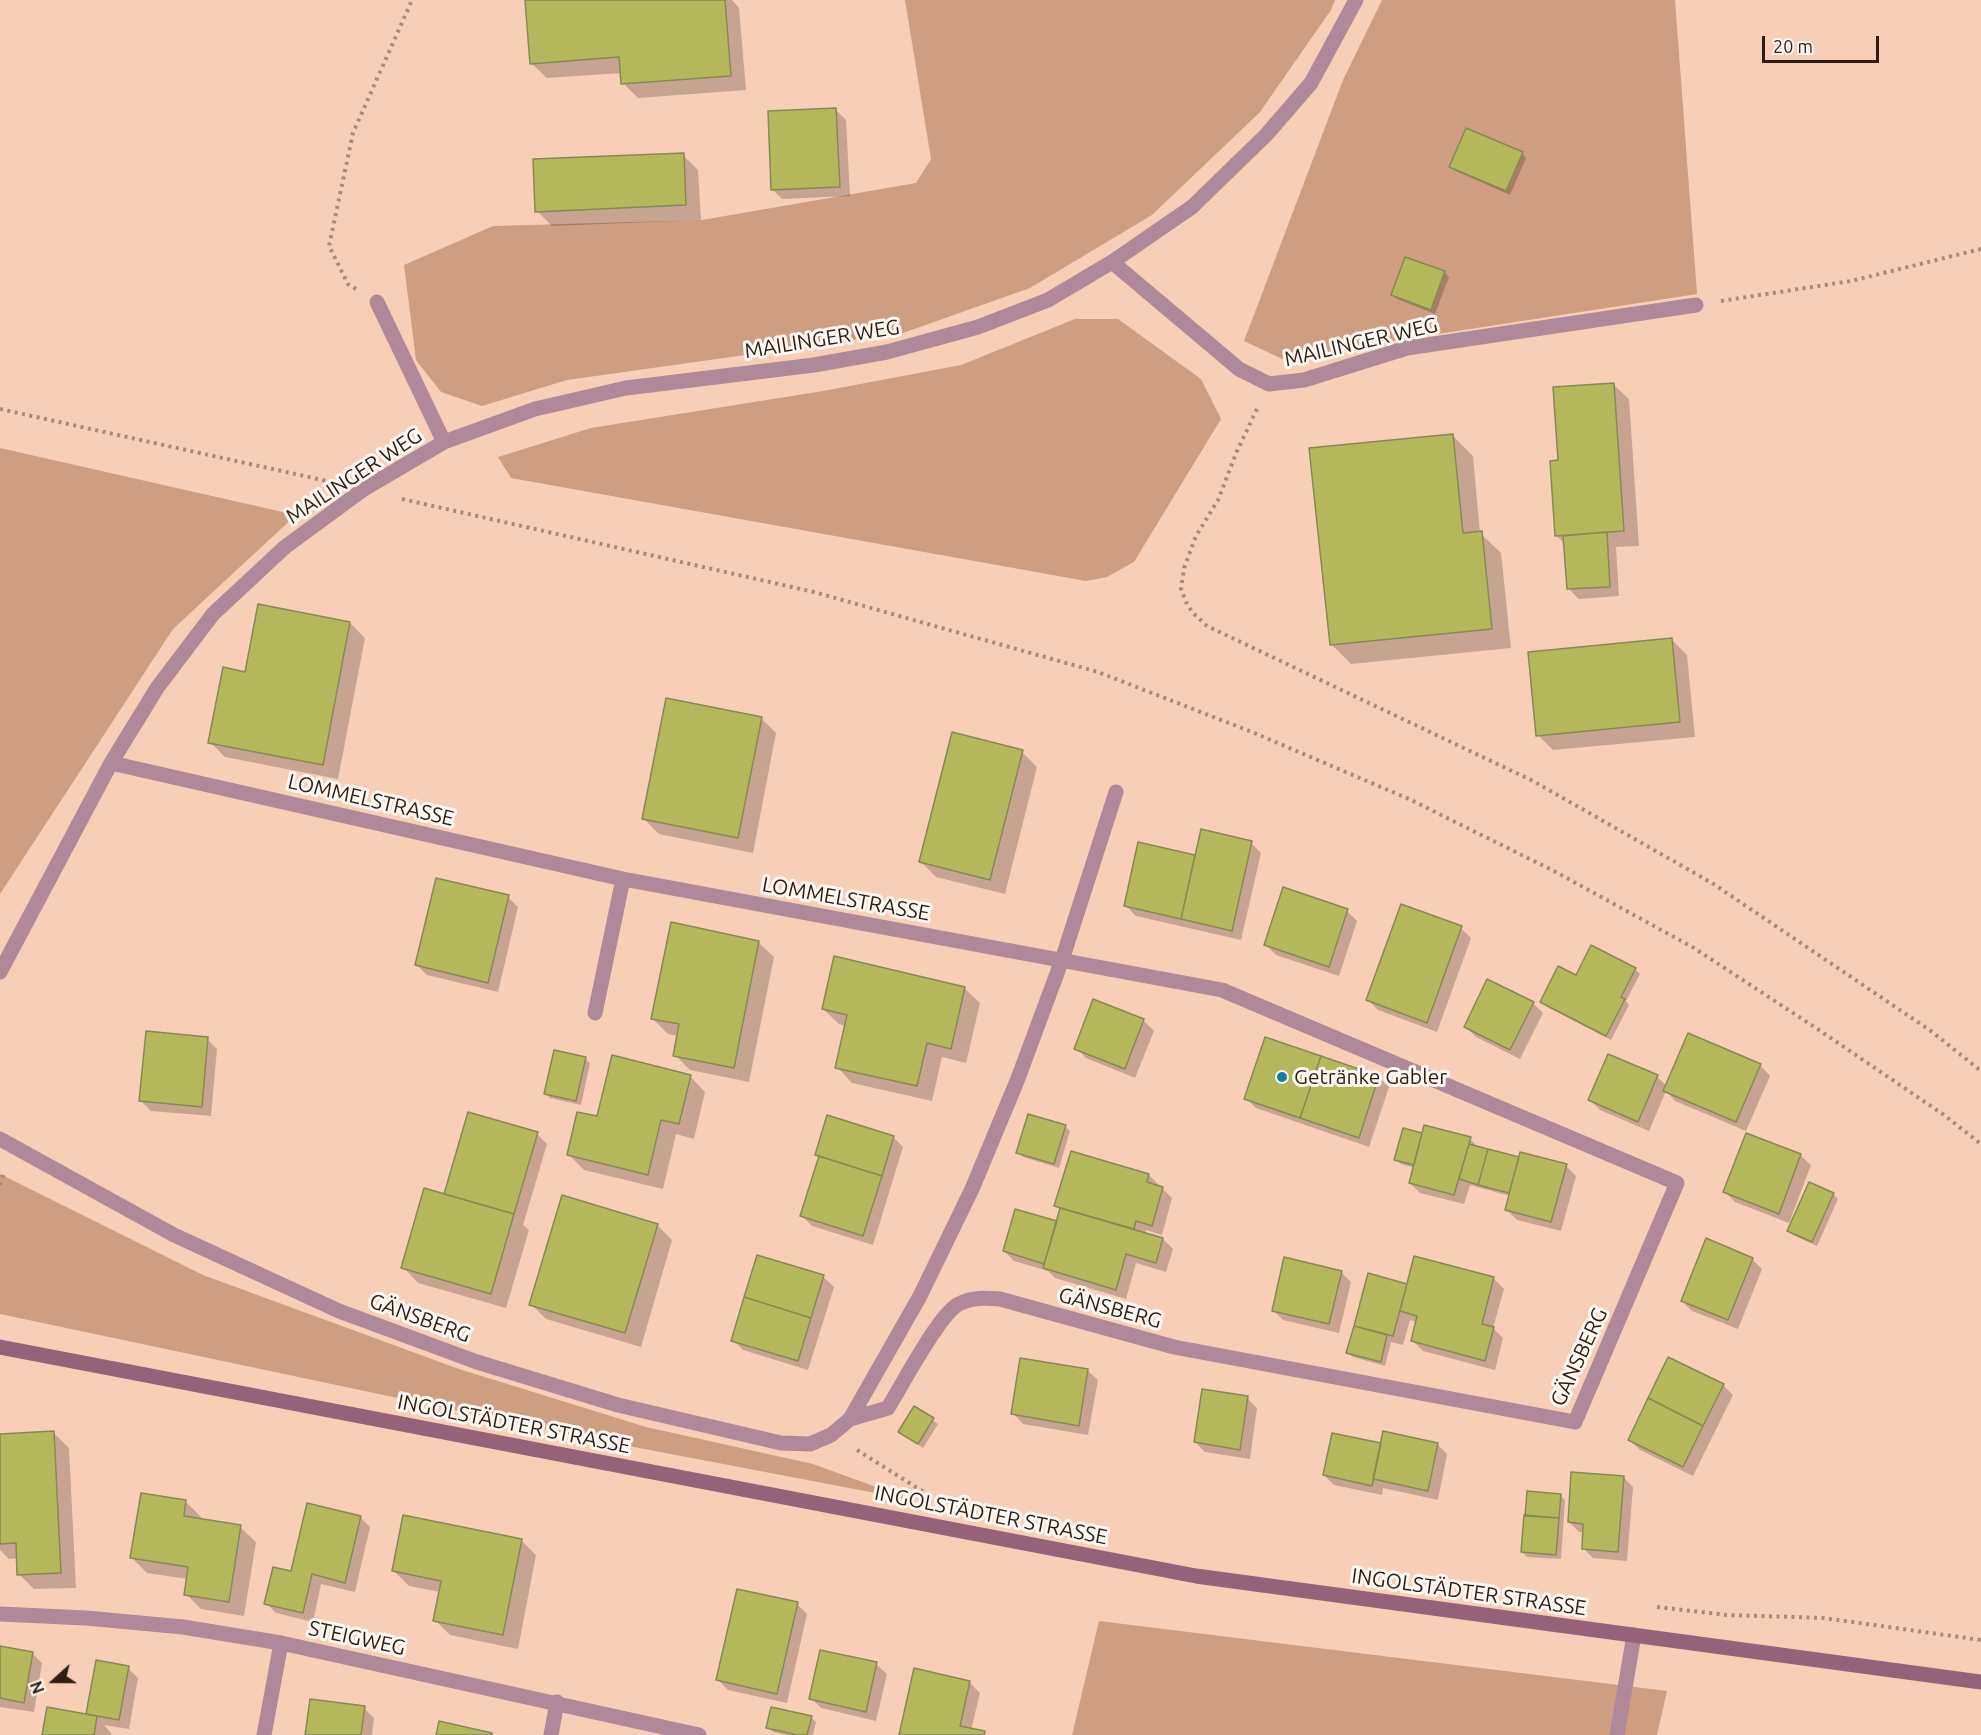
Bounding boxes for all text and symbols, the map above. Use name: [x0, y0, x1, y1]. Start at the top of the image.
scale bar: [1765, 24, 1882, 62]
text: 20 m: [1773, 36, 1813, 56]
street label: MAILINGER WEG: [1282, 312, 1440, 372]
street label: MAILINGER WEG: [743, 314, 901, 364]
street label: MAILINGER WEG: [281, 423, 427, 529]
street label: LOMMELSTRASSE: [286, 769, 456, 831]
street label: LOMMELSTRASSE: [760, 872, 932, 926]
place label: Getränke Gabler: [1294, 1064, 1447, 1090]
marker: Getränke Gabler: [1275, 1070, 1289, 1084]
street label: GÄNSBERG: [1056, 1282, 1164, 1334]
street label: GÄNSBERG: [366, 1288, 474, 1348]
street label: GÄNSBERG: [1545, 1304, 1613, 1410]
street label: INGOLSTÄDTER STRASSE: [395, 1389, 633, 1459]
street label: INGOLSTÄDTER STRASSE: [872, 1480, 1110, 1550]
street label: INGOLSTÄDTER STRASSE: [1350, 1563, 1588, 1621]
street label: STEIGWEG: [306, 1615, 408, 1661]
north arrow: [24, 1651, 84, 1711]
text: N: [27, 1679, 48, 1696]

